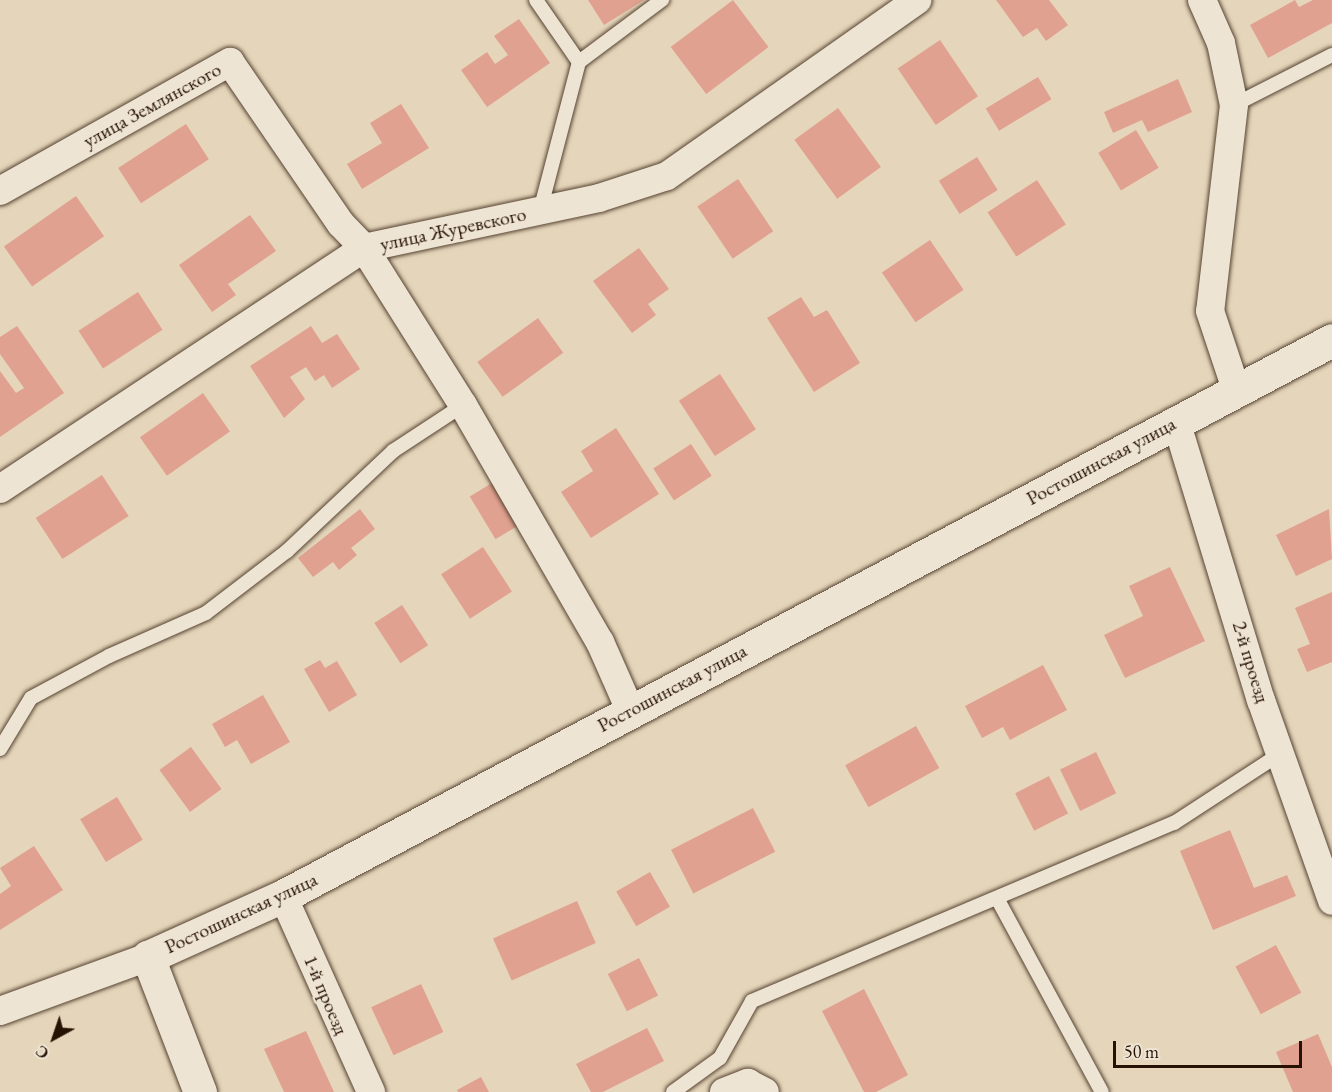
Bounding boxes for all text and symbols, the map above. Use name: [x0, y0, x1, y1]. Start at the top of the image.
street label: улица Землянского: [79, 57, 225, 153]
street label: улица Журевского: [378, 202, 528, 256]
street label: Ростошинская улица: [1022, 412, 1180, 510]
street label: 2-й проезд: [1227, 618, 1275, 706]
street label: Ростошинская улица: [593, 639, 751, 737]
street label: Ростошинская улица: [161, 867, 321, 959]
street label: 1-й проезд: [299, 952, 353, 1038]
north arrow: [24, 1008, 84, 1068]
scale bar: [1116, 1029, 1305, 1067]
text: С: [31, 1040, 53, 1064]
text: 50 m: [1124, 1040, 1159, 1063]

